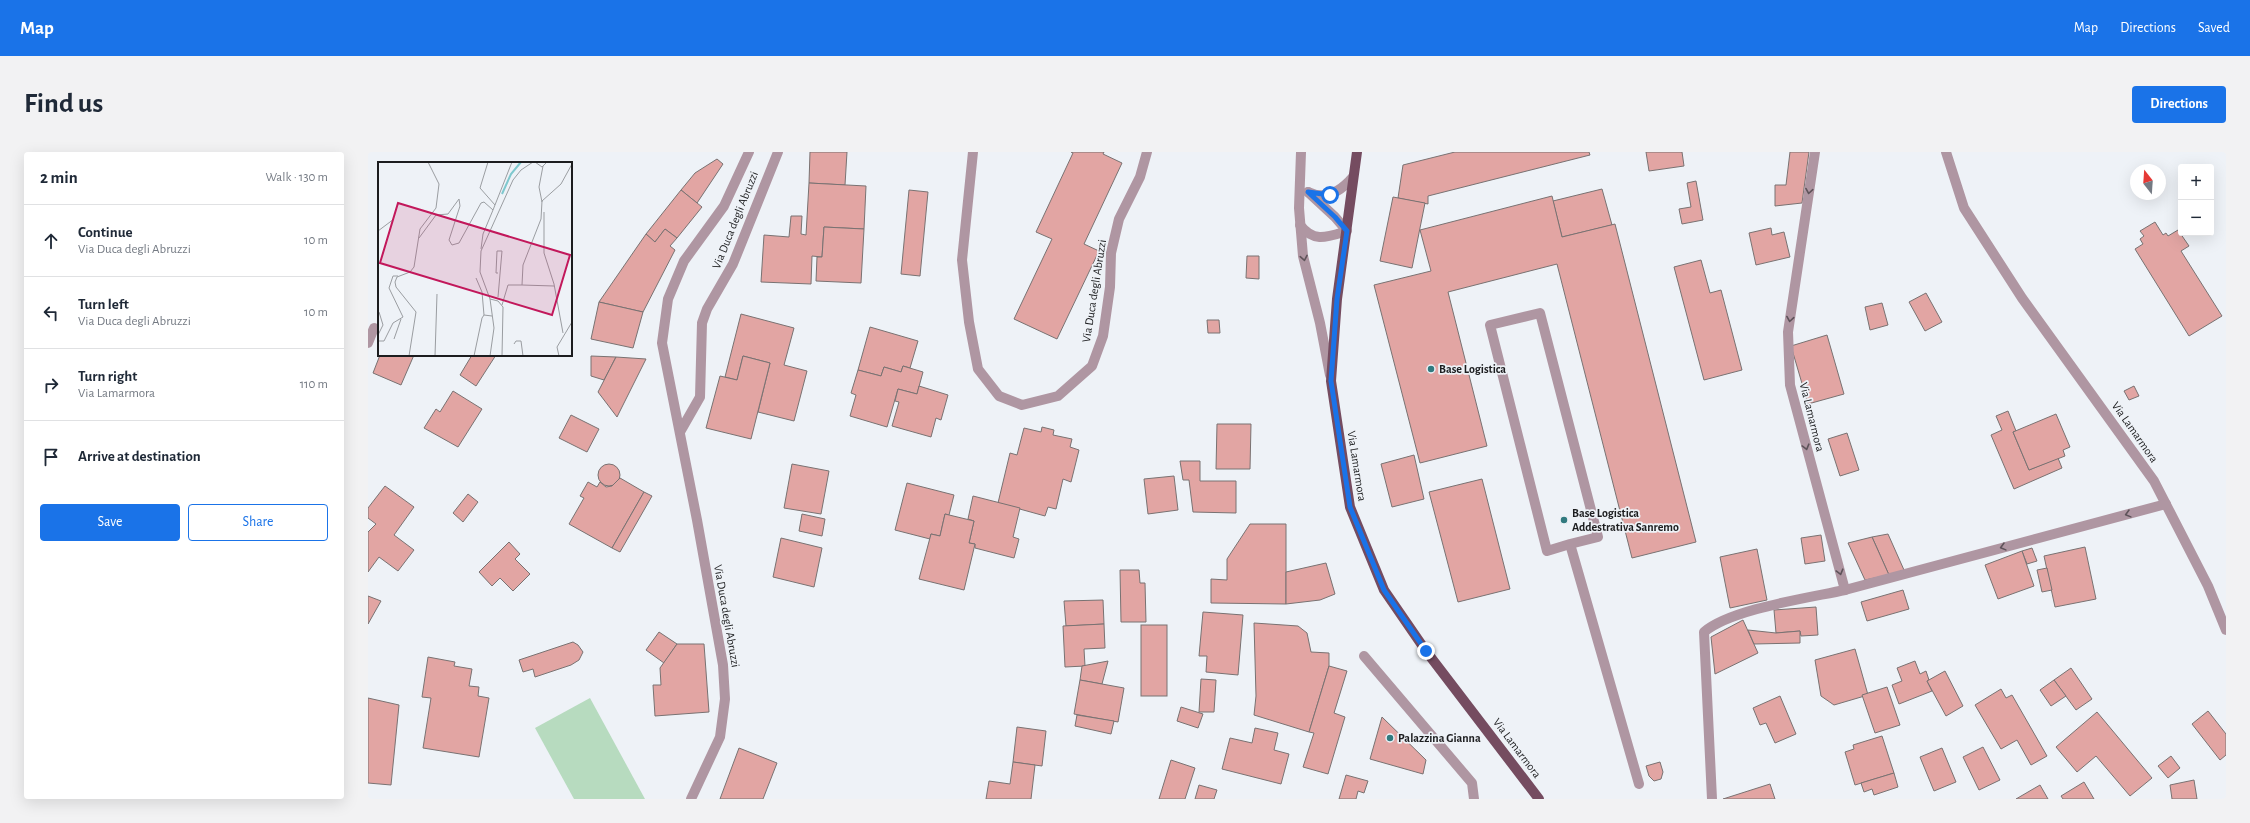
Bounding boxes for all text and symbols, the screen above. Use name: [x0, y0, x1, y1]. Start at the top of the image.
text: Map: [20, 19, 54, 38]
text: Map: [2074, 21, 2098, 35]
text: Directions: [2120, 21, 2176, 35]
text: Saved: [2198, 21, 2230, 35]
button: Directions: [2132, 86, 2226, 123]
text: Find us: [24, 90, 103, 118]
inset map: [378, 162, 572, 356]
north arrow: [2130, 164, 2166, 200]
map controls: [2178, 164, 2214, 236]
button: +: [2178, 164, 2214, 200]
text: 2 min: [40, 169, 78, 186]
street label: Via Duca degli Abruzzi: [710, 169, 760, 271]
text: Walk · 130 m: [265, 171, 328, 184]
route start: [1321, 186, 1339, 204]
one-way arrow: [1805, 187, 1814, 194]
button: −: [2178, 200, 2214, 236]
text: Continue: [78, 225, 133, 240]
icon: ahead: [40, 230, 62, 252]
text: 10 m: [304, 234, 328, 247]
street label: Via Duca degli Abruzzi: [1080, 239, 1108, 343]
text: Via Duca degli Abruzzi: [78, 243, 191, 256]
one-way arrow: [1299, 255, 1308, 261]
text: Turn left: [78, 297, 129, 312]
icon: left: [40, 302, 62, 324]
text: 10 m: [304, 306, 328, 319]
text: Via Duca degli Abruzzi: [78, 315, 191, 328]
one-way arrow: [1786, 316, 1794, 322]
place label: Base Logistica: [1439, 363, 1506, 375]
marker: Base Logistica: [1426, 364, 1436, 374]
text: Turn right: [78, 369, 137, 384]
icon: right: [40, 374, 62, 396]
text: 110 m: [300, 378, 328, 391]
street label: Via Lamarmora: [1798, 381, 1827, 453]
text: Via Lamarmora: [78, 387, 155, 400]
street label: Via Lamarmora: [2110, 399, 2161, 465]
street label: Via Lamarmora: [1346, 430, 1369, 503]
one-way arrow: [1802, 443, 1810, 450]
icon: arrive: [40, 446, 62, 468]
text: Arrive at destination: [78, 449, 201, 464]
button: Save: [40, 504, 180, 541]
button: Share: [188, 504, 328, 541]
place label: Base Logistica Addestrativa Sanremo: [1572, 507, 1679, 533]
one-way arrow: [2125, 509, 2132, 518]
marker: Base Logistica Addestrativa Sanremo: [1559, 515, 1569, 525]
one-way arrow: [1999, 543, 2006, 551]
street label: Via Duca degli Abruzzi: [712, 564, 742, 668]
one-way arrow: [1835, 568, 1844, 575]
route end: [1417, 642, 1435, 660]
street label: Via Lamarmora: [1491, 716, 1543, 780]
place label: Palazzina Gianna: [1398, 732, 1481, 744]
marker: Palazzina Gianna: [1385, 733, 1395, 743]

